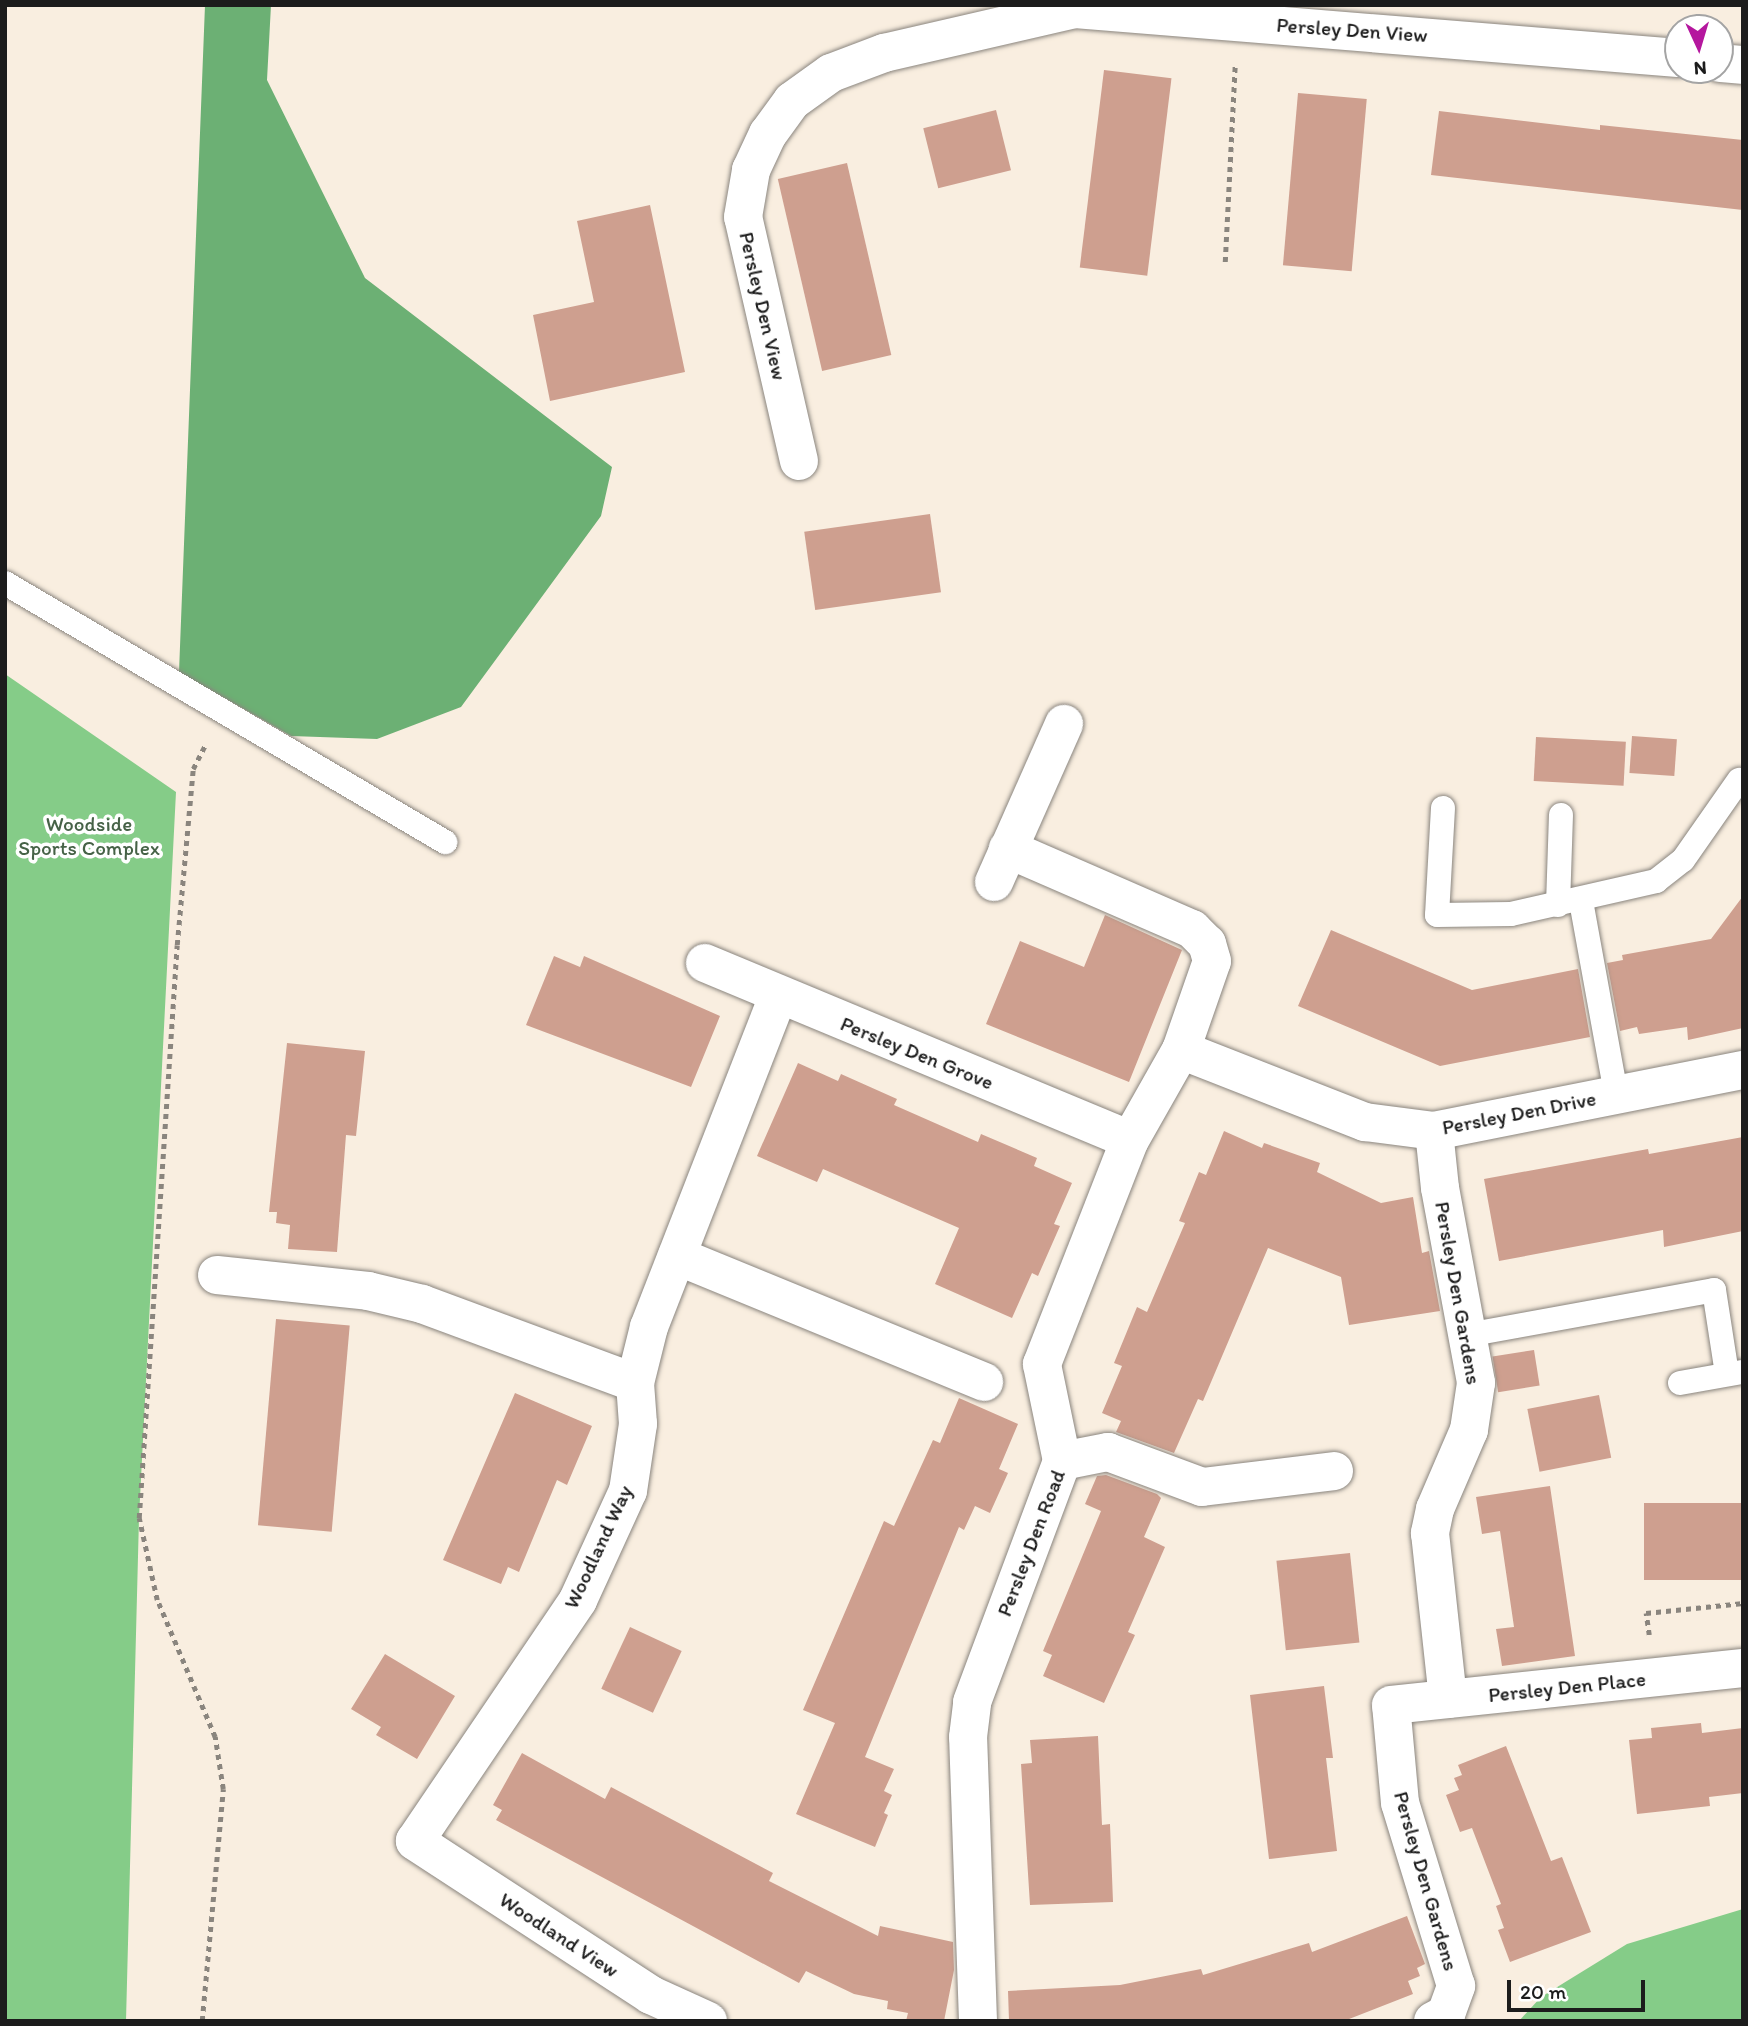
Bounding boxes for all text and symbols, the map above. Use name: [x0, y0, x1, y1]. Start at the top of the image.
street label: Persley Den View: [1275, 12, 1429, 48]
north arrow: [1664, 14, 1734, 84]
text: N: [1693, 57, 1708, 80]
street label: Persley Den View: [734, 229, 792, 383]
park label: Woodside Sports Complex: [18, 811, 160, 861]
street label: Persley Den Grove: [837, 1011, 997, 1095]
street label: Persley Den Drive: [1439, 1086, 1599, 1140]
street label: Persley Den Gardens: [1429, 1199, 1487, 1387]
street label: Persley Den Road: [991, 1466, 1071, 1620]
street label: Woodland Way: [558, 1481, 638, 1613]
street label: Persley Den Place: [1487, 1666, 1647, 1708]
street label: Persley Den Gardens: [1388, 1788, 1464, 1974]
street label: Woodland View: [495, 1887, 623, 1983]
scale bar: [1510, 1966, 1648, 2010]
text: 20 m: [1520, 1979, 1566, 2004]

